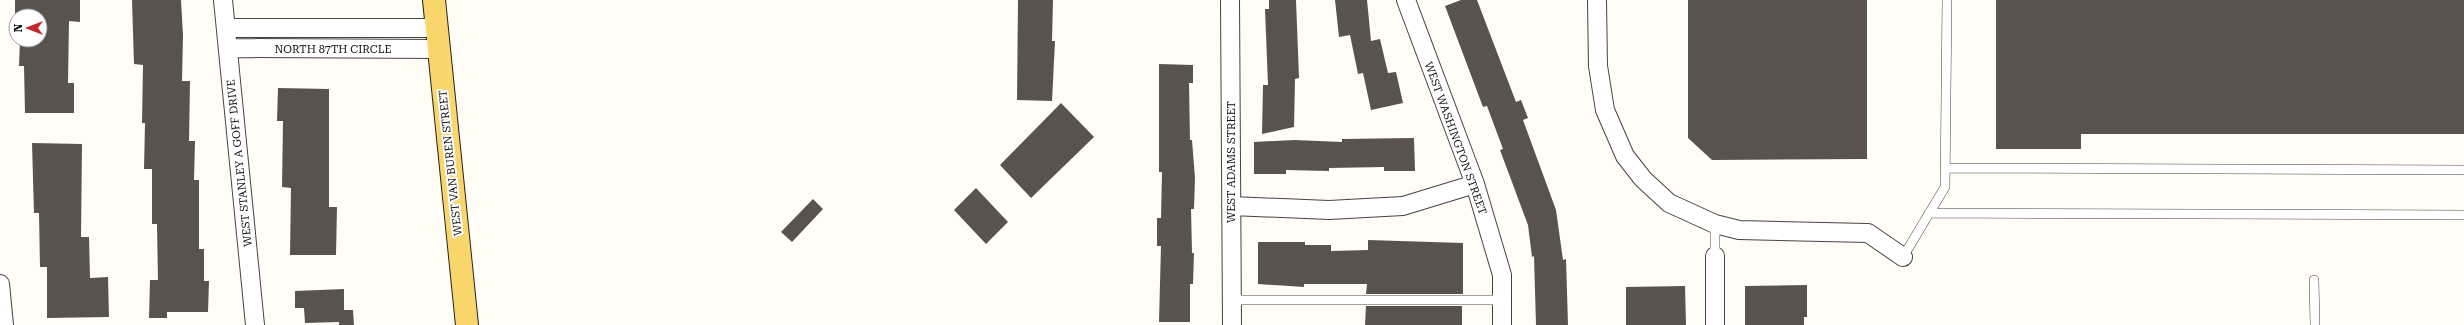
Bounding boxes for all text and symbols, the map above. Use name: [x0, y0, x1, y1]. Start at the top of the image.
north arrow: [8, 8, 48, 48]
text: N: [12, 23, 25, 32]
street label: NORTH 87TH CIRCLE: [274, 43, 392, 56]
street label: WEST WASHINGTON STREET: [1422, 60, 1489, 216]
street label: WEST STANLEY A GOFF DRIVE: [224, 79, 255, 247]
street label: WEST VAN BUREN STREET: [436, 89, 465, 237]
street label: WEST ADAMS STREET: [1225, 101, 1238, 223]

